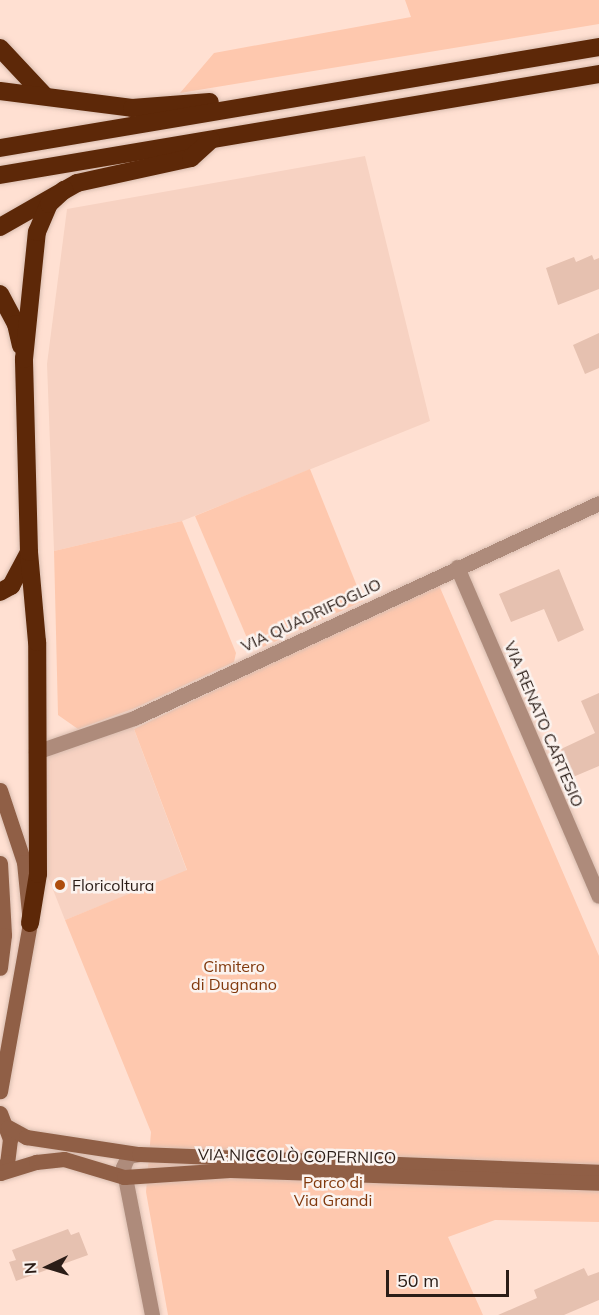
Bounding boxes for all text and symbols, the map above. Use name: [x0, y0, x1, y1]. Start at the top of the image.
street label: VIA QUADRIFOGLIO: [238, 574, 384, 656]
street label: VIA RENATO CARTESIO: [500, 638, 588, 810]
place label: Floricoltura: [72, 875, 154, 895]
marker: Floricoltura: [53, 878, 67, 892]
park label: Cimitero di Dugnano: [191, 956, 277, 994]
street label: VIA NICCOLÒ COPERNICO: [198, 1145, 396, 1167]
park label: Parco di Via Grandi: [294, 1172, 372, 1210]
north arrow: [18, 1237, 78, 1297]
scale bar: [389, 1258, 512, 1296]
text: N: [20, 1262, 40, 1275]
text: 50 m: [397, 1269, 439, 1292]

